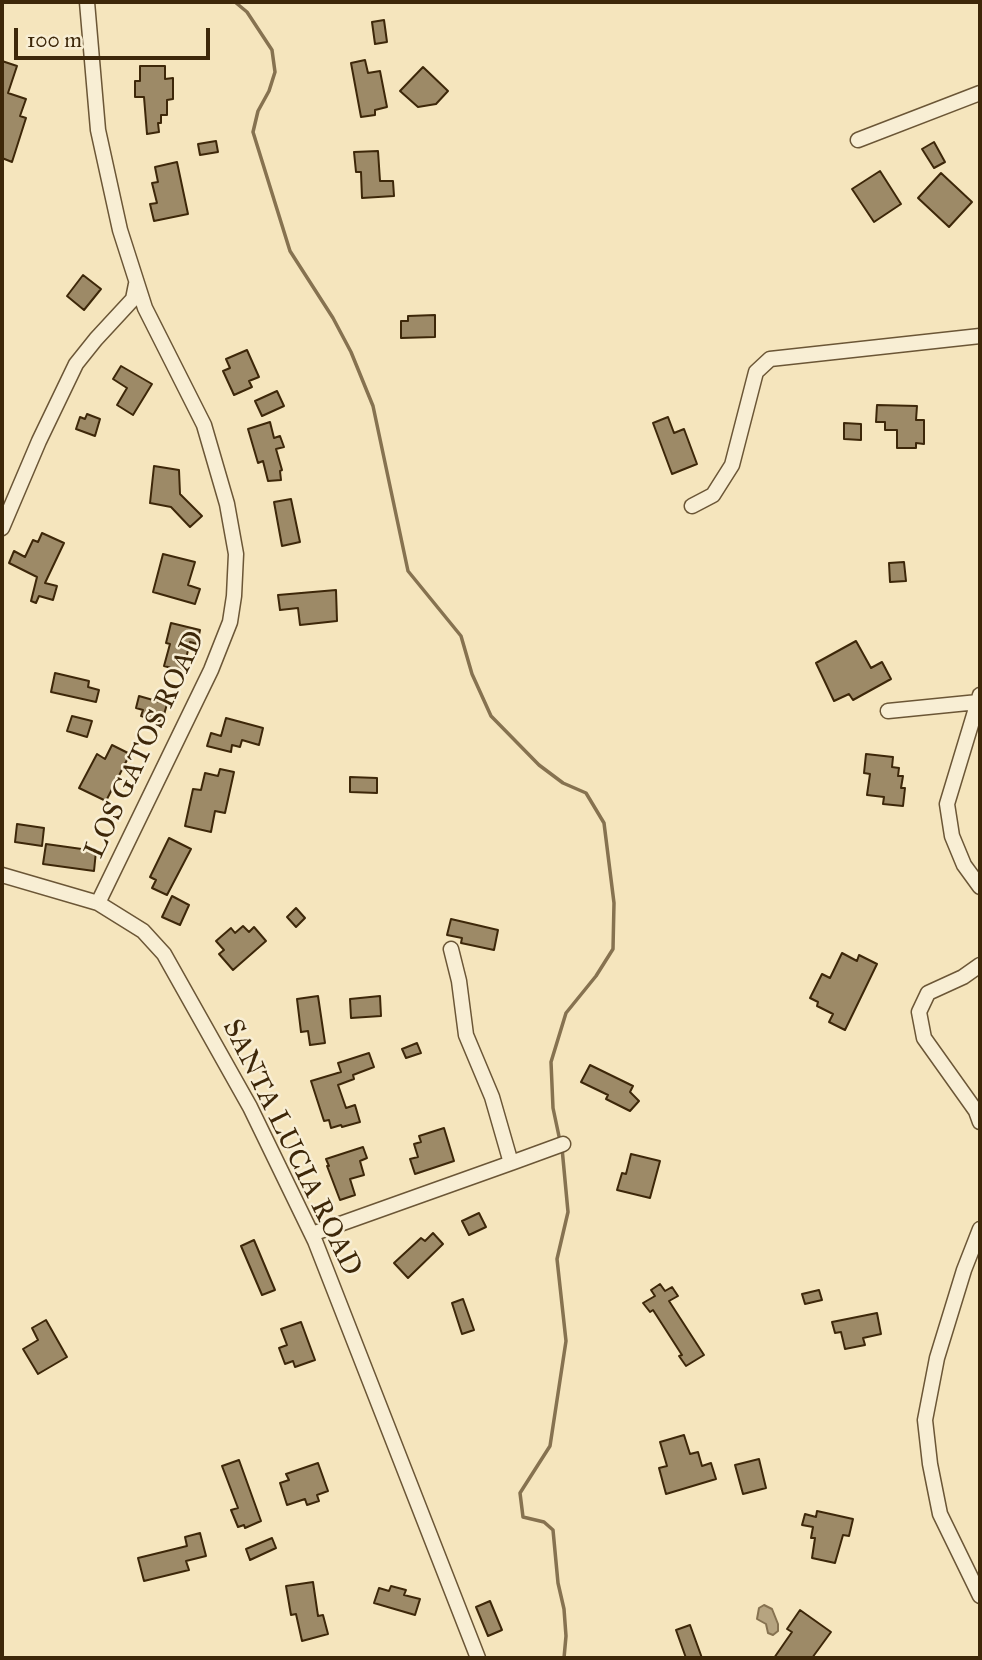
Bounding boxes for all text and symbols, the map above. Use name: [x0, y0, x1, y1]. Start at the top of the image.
scale bar: [18, 14, 214, 58]
text: 100 m: [27, 27, 82, 53]
street label: LOS GATOS ROAD: [79, 626, 213, 864]
street label: SANTA LUCIA ROAD: [214, 1014, 368, 1282]

